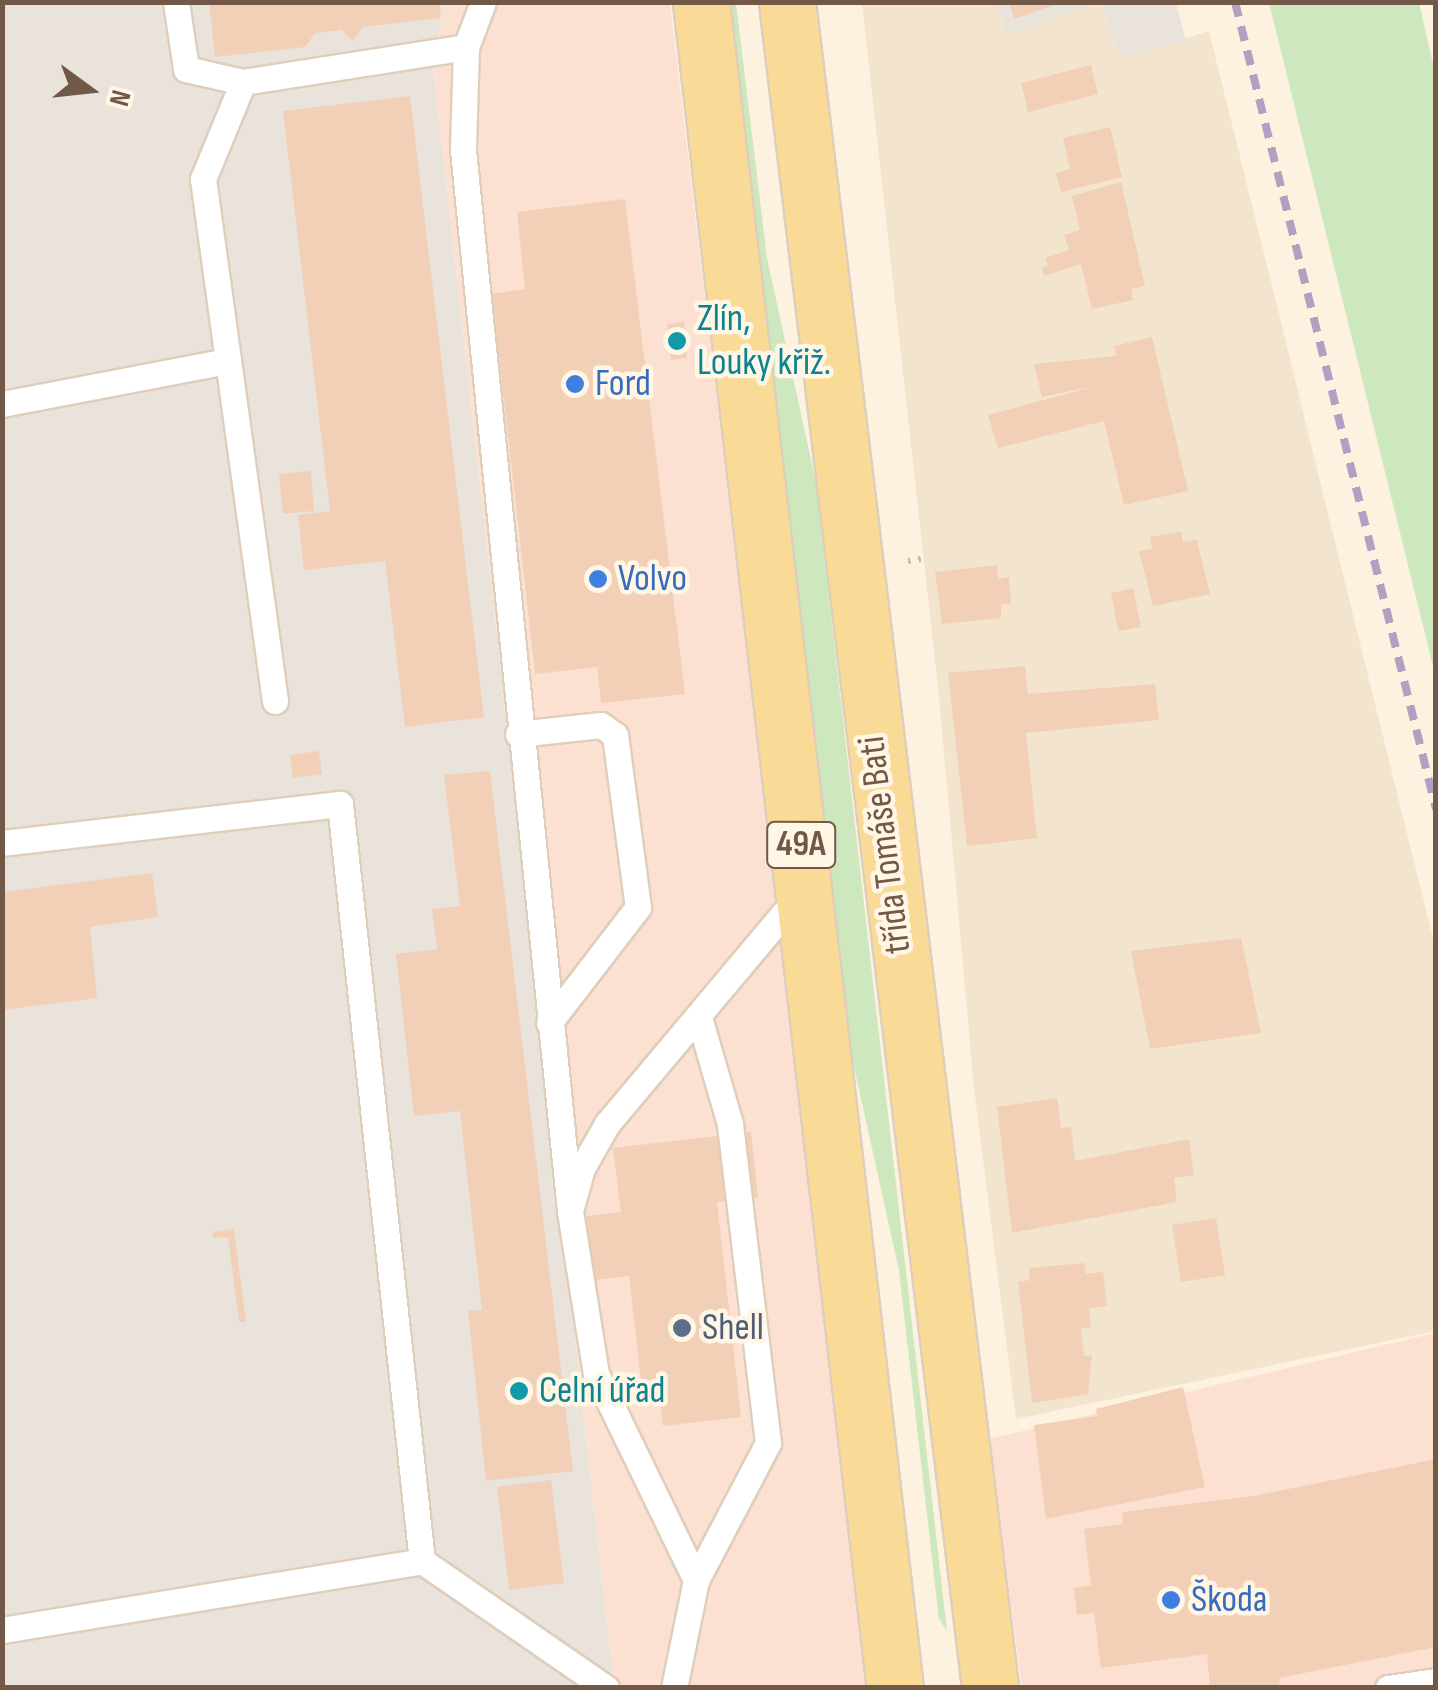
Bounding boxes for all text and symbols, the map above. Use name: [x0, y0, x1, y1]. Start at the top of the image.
north arrow: [40, 40, 140, 140]
text: N: [102, 86, 137, 109]
place label: Zlín, Louky křiž.: [697, 296, 831, 386]
marker: Zlín, Louky křiž.: [666, 330, 688, 352]
place label: Ford: [595, 361, 651, 407]
marker: Ford: [564, 373, 586, 395]
place label: Volvo: [618, 556, 687, 602]
marker: Volvo: [587, 568, 609, 590]
street label: třída Tomáše Bati: [849, 734, 921, 956]
road number: 49A: [766, 815, 836, 875]
place label: Shell: [702, 1305, 764, 1351]
marker: Shell: [671, 1317, 693, 1339]
place label: Celní úřad: [539, 1368, 665, 1414]
marker: Celní úřad: [508, 1380, 530, 1402]
place label: Škoda: [1191, 1577, 1267, 1623]
marker: Škoda: [1160, 1589, 1182, 1611]

